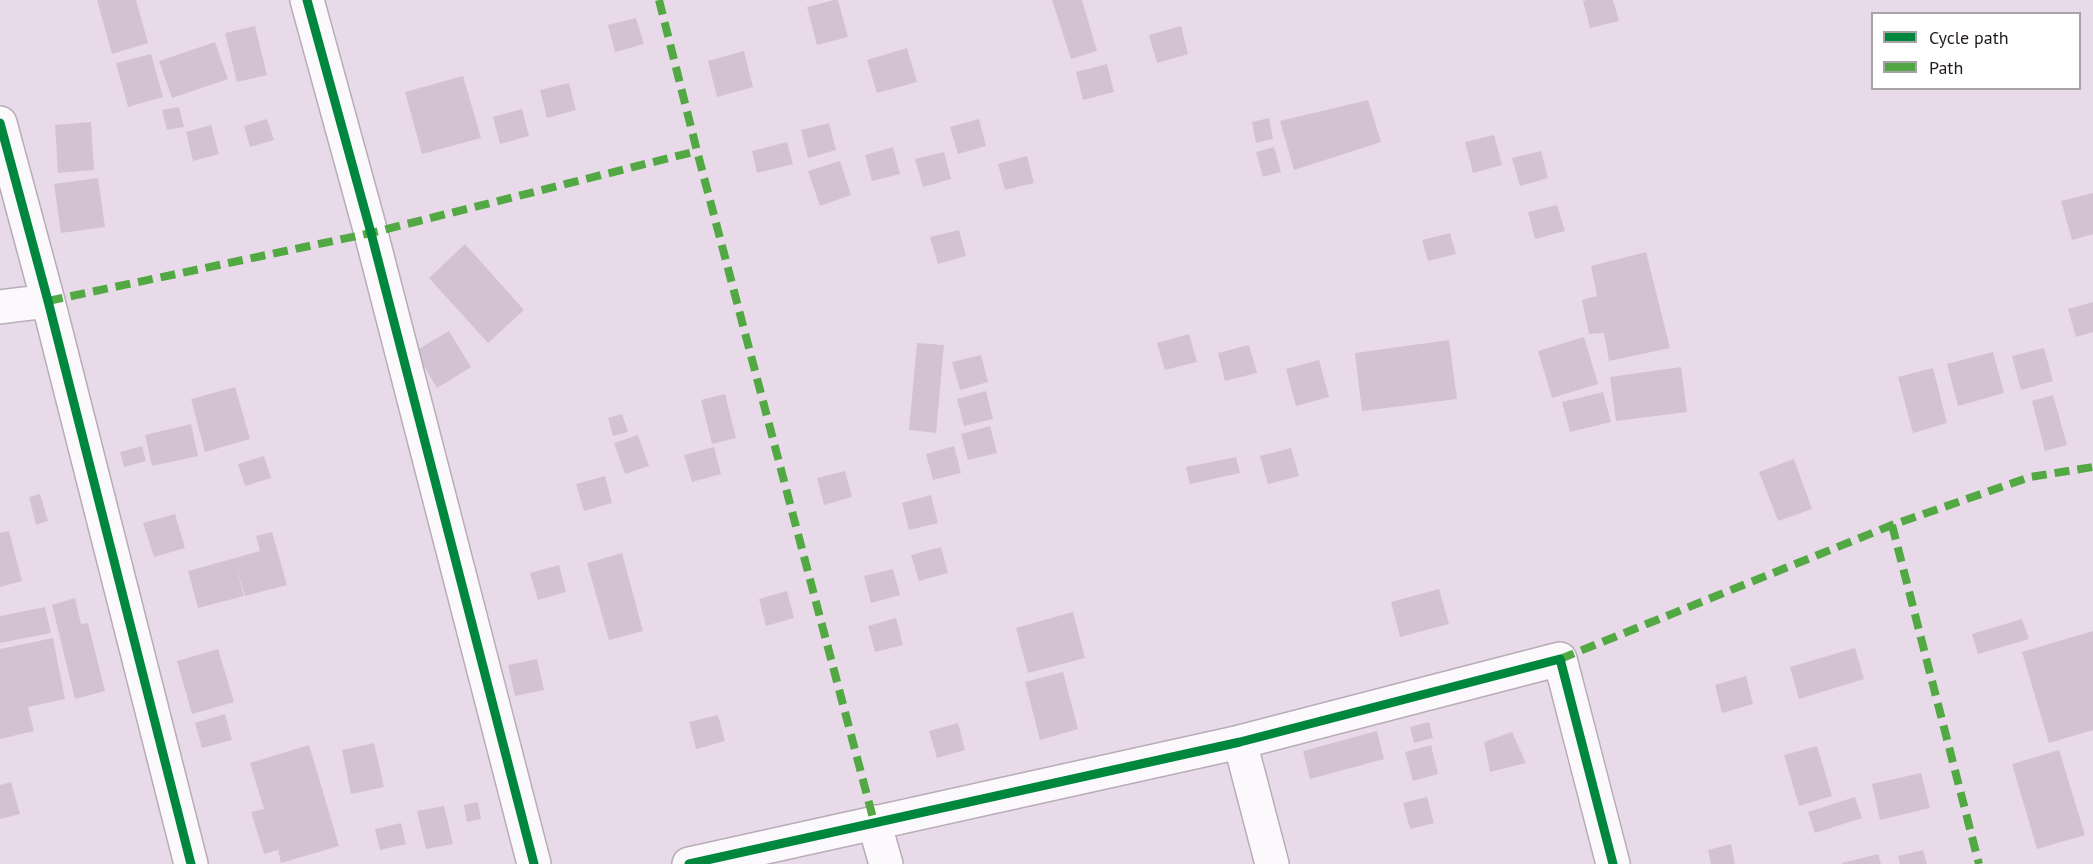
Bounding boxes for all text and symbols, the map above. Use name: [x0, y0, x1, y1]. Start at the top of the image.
legend: [1871, 12, 2081, 90]
text: Cycle path: [1929, 26, 2009, 49]
text: Path: [1929, 56, 1963, 79]

